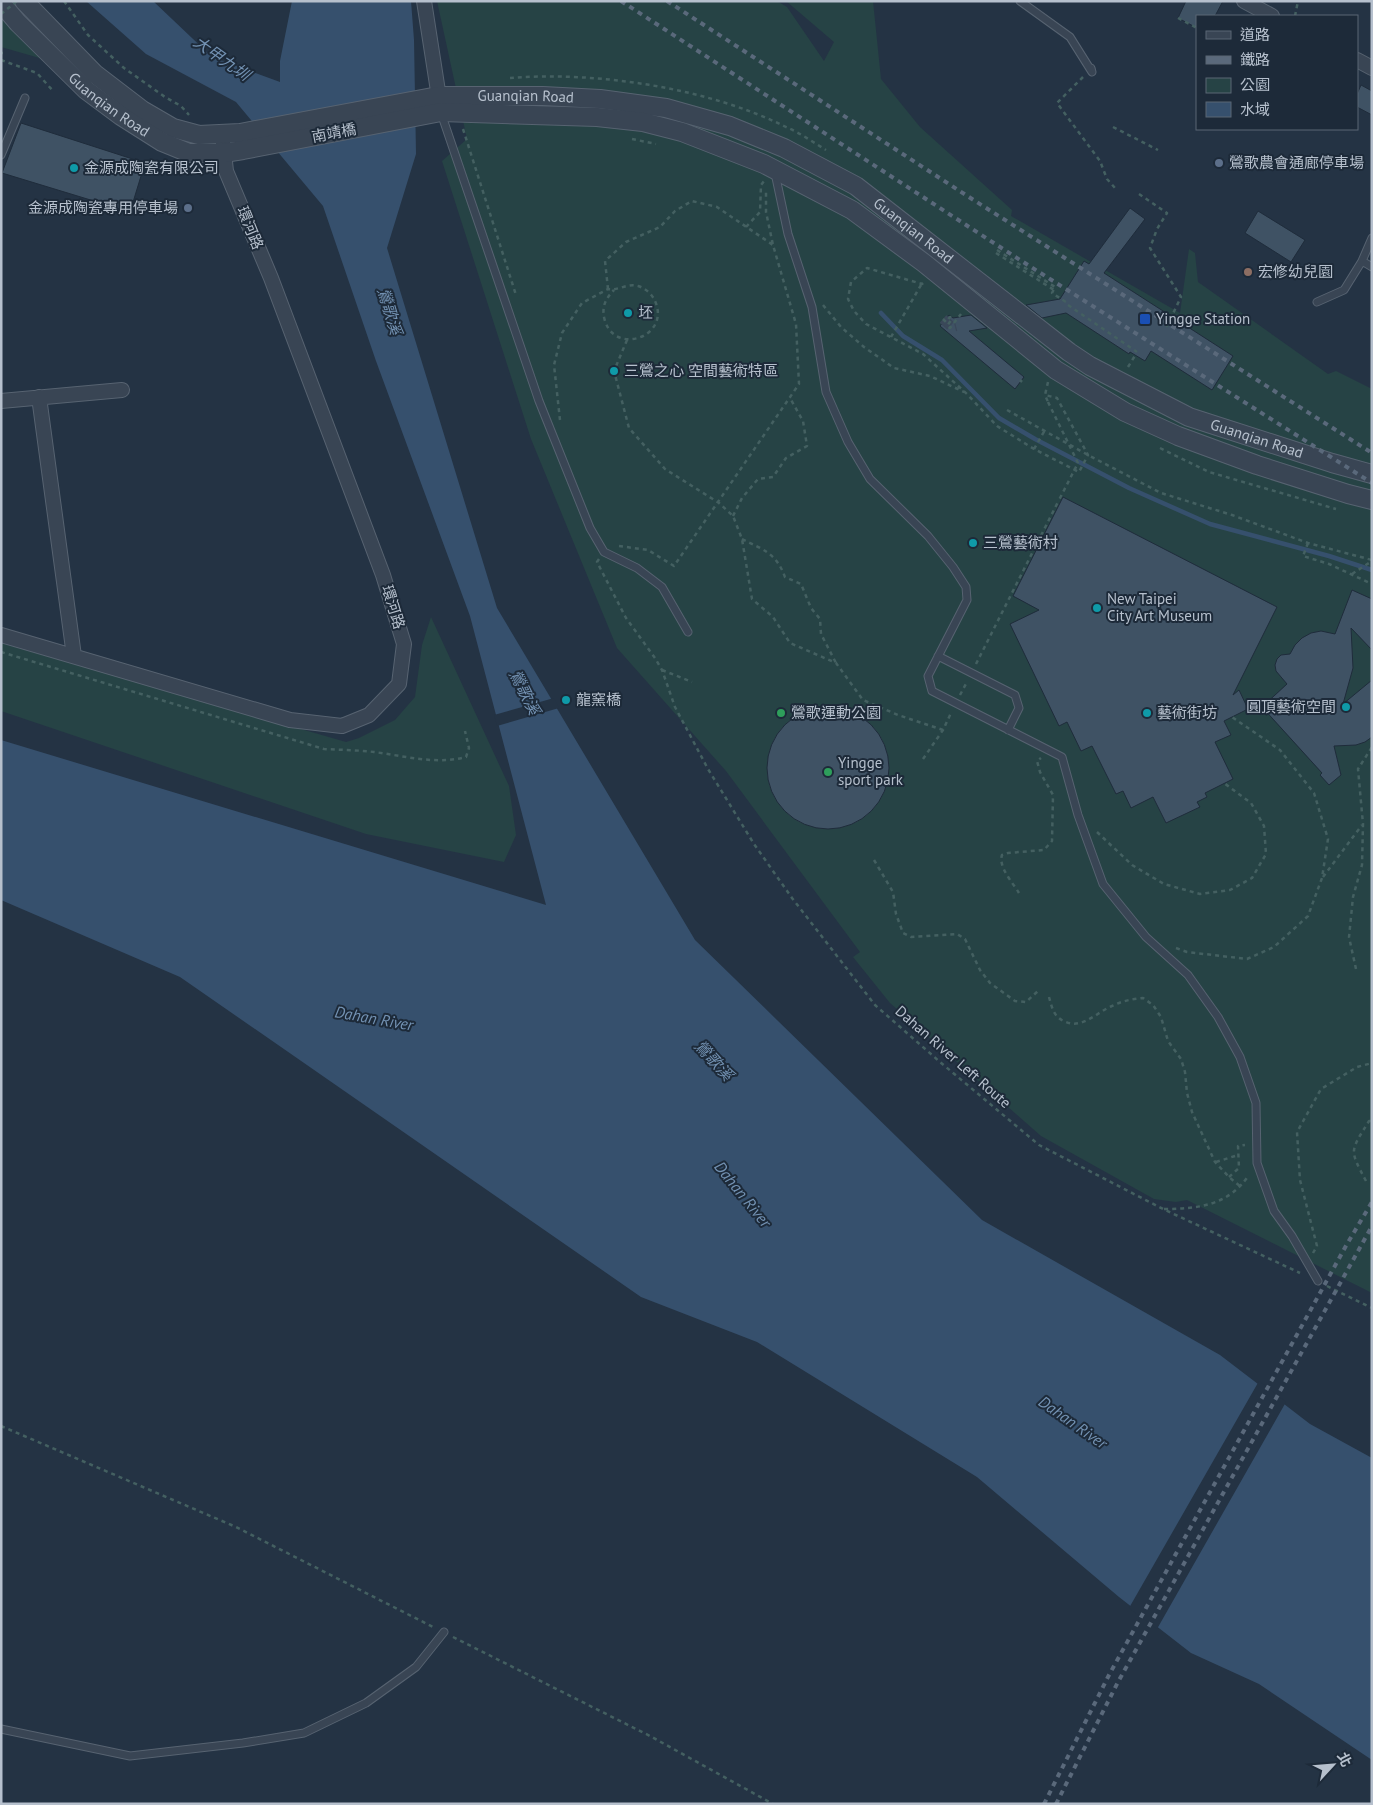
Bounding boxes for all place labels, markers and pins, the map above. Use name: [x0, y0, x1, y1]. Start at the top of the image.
place label: 鶯歌農會通廊停車場: [1229, 153, 1364, 172]
marker: 鶯歌農會通廊停車場: [1213, 157, 1225, 169]
place label: 金源成陶瓷有限公司: [84, 158, 219, 177]
marker: 金源成陶瓷有限公司: [68, 162, 80, 174]
place label: 金源成陶瓷專用停車場: [28, 198, 178, 217]
marker: 金源成陶瓷專用停車場: [182, 202, 194, 214]
place label: 宏修幼兒園: [1258, 262, 1333, 281]
marker: 宏修幼兒園: [1242, 266, 1254, 278]
place label: 坯: [638, 303, 653, 322]
marker: 坯: [622, 307, 634, 319]
place label: Yingge Station: [1156, 309, 1250, 328]
marker: Yingge Station: [1138, 312, 1152, 326]
place label: 三鶯之心 空間藝術特區: [624, 361, 778, 380]
marker: 三鶯之心 空間藝術特區: [608, 365, 620, 377]
place label: 三鶯藝術村: [983, 533, 1058, 552]
marker: 三鶯藝術村: [967, 537, 979, 549]
place label: New Taipei City Art Museum: [1107, 589, 1212, 625]
marker: New Taipei City Art Museum: [1091, 602, 1103, 614]
place label: 龍窯橋: [576, 690, 621, 709]
marker: 龍窯橋: [560, 694, 572, 706]
place label: 圓頂藝術空間: [1246, 697, 1336, 716]
marker: 圓頂藝術空間: [1340, 701, 1352, 713]
place label: 鶯歌運動公園: [791, 703, 881, 722]
place label: 藝術街坊: [1157, 703, 1217, 722]
marker: 鶯歌運動公園: [775, 707, 787, 719]
marker: 藝術街坊: [1141, 707, 1153, 719]
place label: Yingge sport park: [838, 753, 904, 789]
marker: Yingge sport park: [822, 766, 834, 778]

